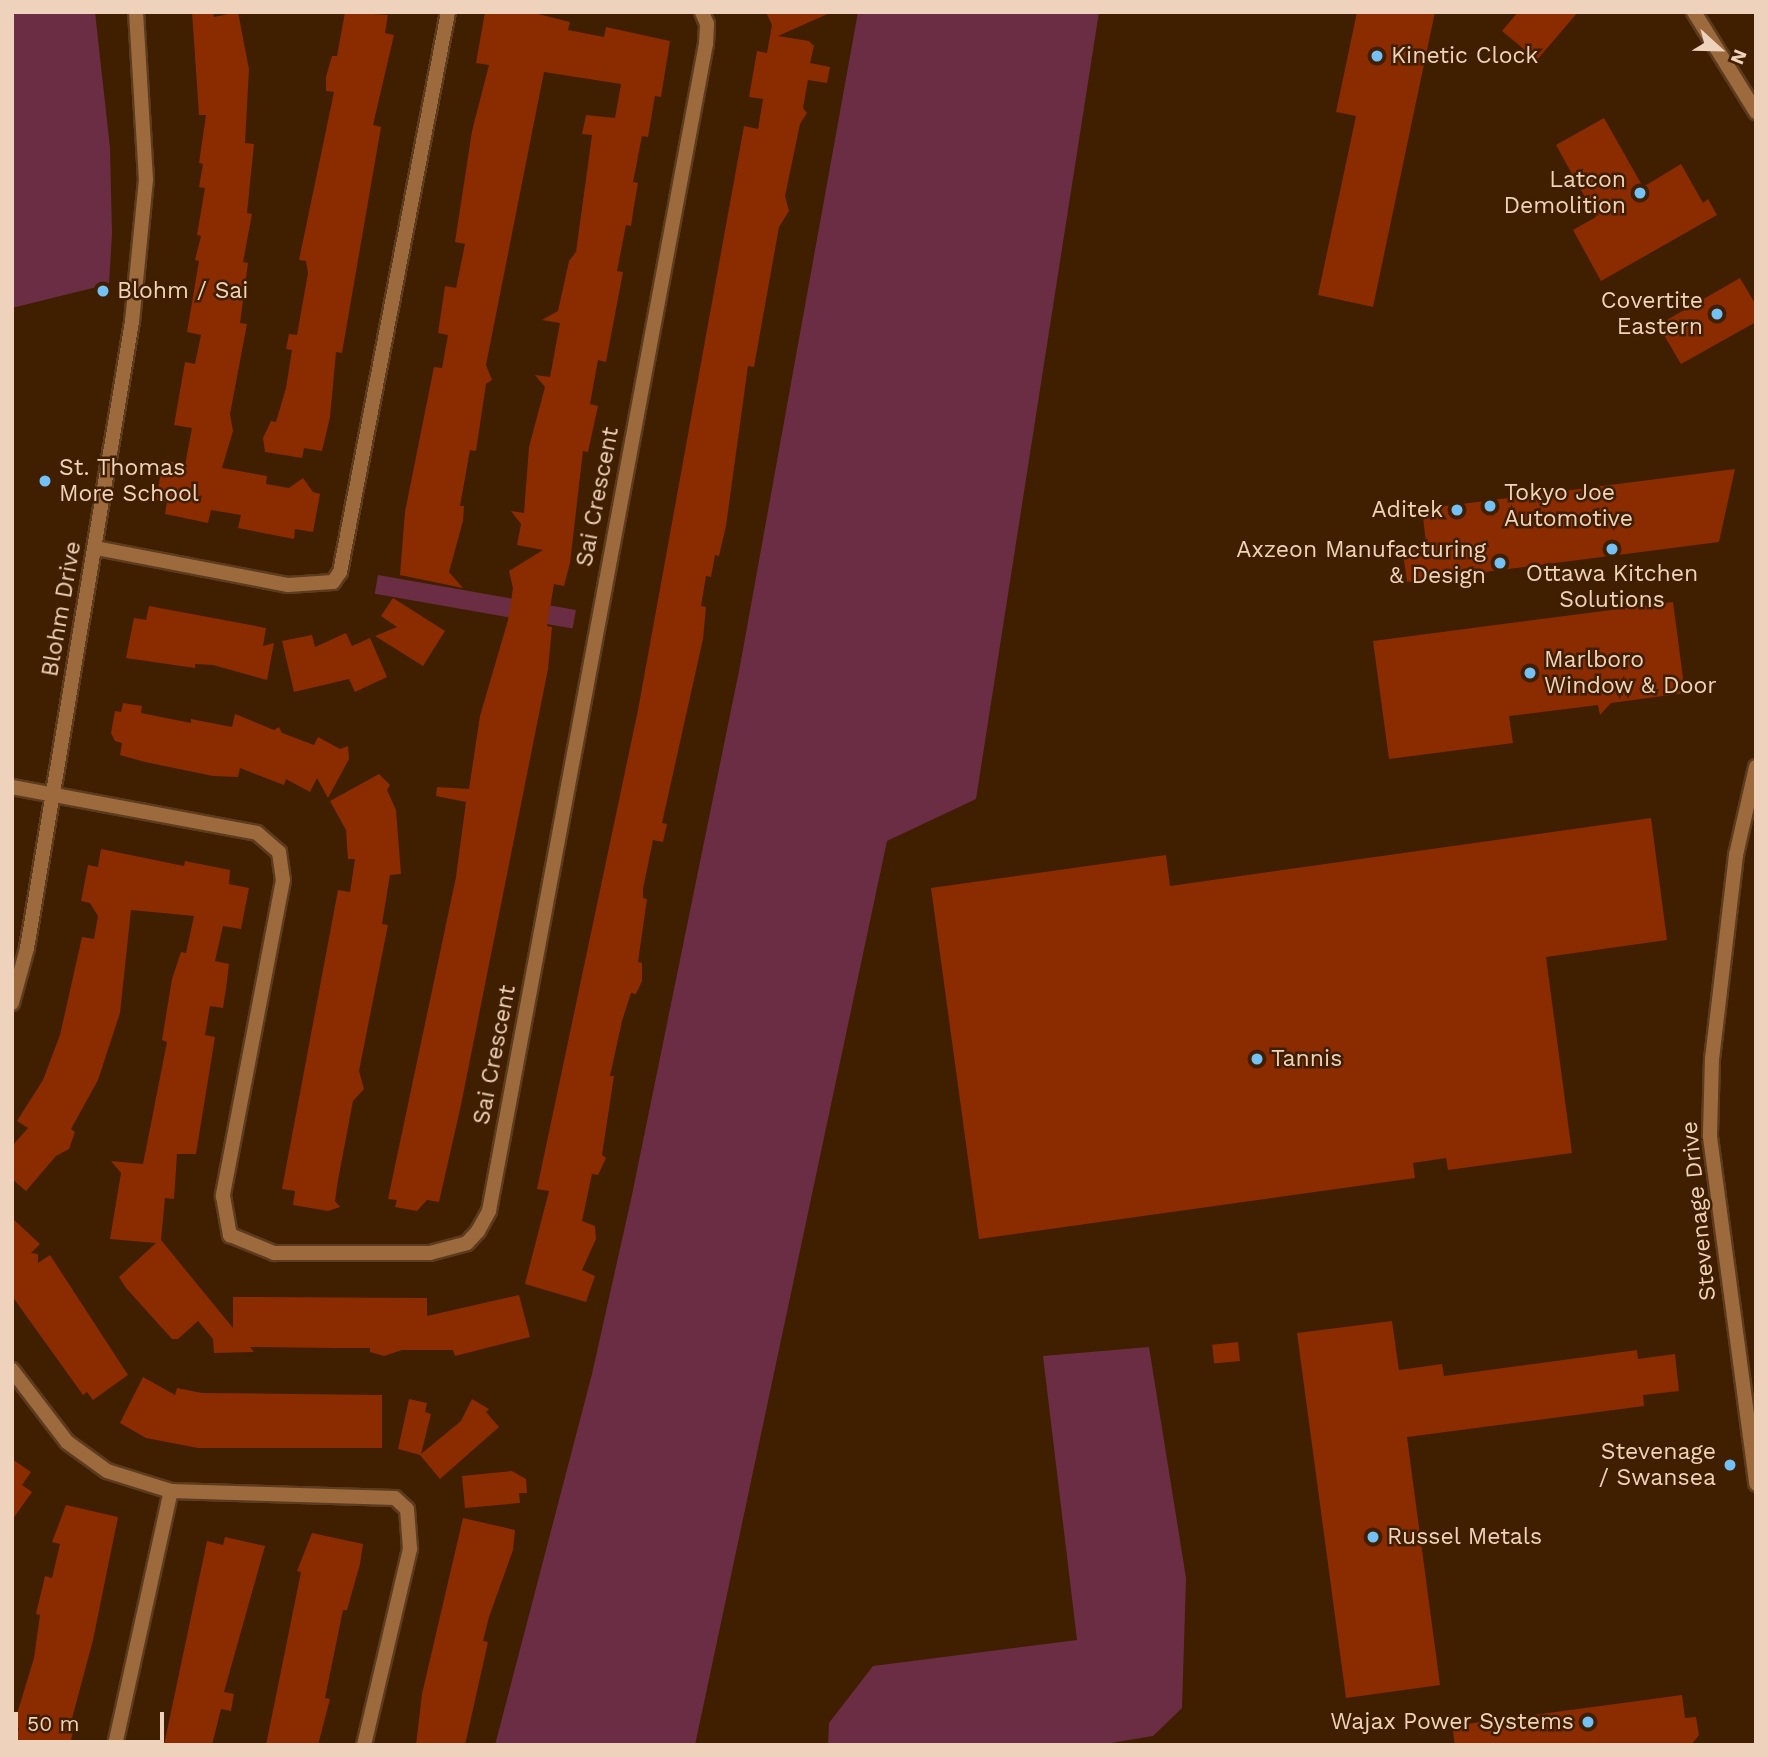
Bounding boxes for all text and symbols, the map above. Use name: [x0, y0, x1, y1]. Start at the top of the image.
north arrow: [1684, 14, 1754, 84]
place label: Kinetic Clock: [1391, 42, 1538, 70]
text: N: [1726, 46, 1752, 68]
marker: Kinetic Clock: [1369, 48, 1385, 64]
place label: Latcon Demolition: [1503, 166, 1626, 220]
marker: Latcon Demolition: [1632, 185, 1648, 201]
place label: Blohm / Sai: [117, 277, 248, 305]
marker: Blohm / Sai: [95, 283, 111, 299]
place label: Covertite Eastern: [1601, 287, 1703, 341]
marker: Covertite Eastern: [1709, 306, 1725, 322]
street label: Sai Crescent: [571, 425, 625, 569]
place label: St. Thomas More School: [59, 454, 199, 508]
marker: St. Thomas More School: [37, 473, 53, 489]
place label: Tokyo Joe Automotive: [1504, 479, 1633, 533]
place label: Aditek: [1372, 496, 1443, 524]
marker: Tokyo Joe Automotive: [1482, 498, 1498, 514]
marker: Aditek: [1449, 502, 1465, 518]
place label: Axzeon Manufacturing & Design: [1236, 536, 1486, 590]
street label: Blohm Drive: [37, 539, 87, 679]
marker: Ottawa Kitchen Solutions: [1604, 541, 1620, 557]
marker: Axzeon Manufacturing & Design: [1492, 555, 1508, 571]
place label: Ottawa Kitchen Solutions: [1525, 560, 1699, 614]
place label: Marlboro Window & Door: [1544, 646, 1717, 700]
marker: Marlboro Window & Door: [1522, 665, 1538, 681]
street label: Sai Crescent: [468, 983, 522, 1127]
place label: Tannis: [1271, 1045, 1342, 1073]
marker: Tannis: [1249, 1051, 1265, 1067]
street label: Stevenage Drive: [1676, 1120, 1722, 1302]
place label: Stevenage / Swansea: [1599, 1438, 1716, 1492]
marker: Stevenage / Swansea: [1722, 1457, 1738, 1473]
place label: Russel Metals: [1387, 1523, 1543, 1551]
marker: Russel Metals: [1365, 1529, 1381, 1545]
scale bar: [18, 1698, 168, 1742]
place label: Wajax Power Systems: [1329, 1708, 1574, 1736]
text: 50 m: [27, 1711, 79, 1736]
marker: Wajax Power Systems: [1580, 1714, 1596, 1730]

